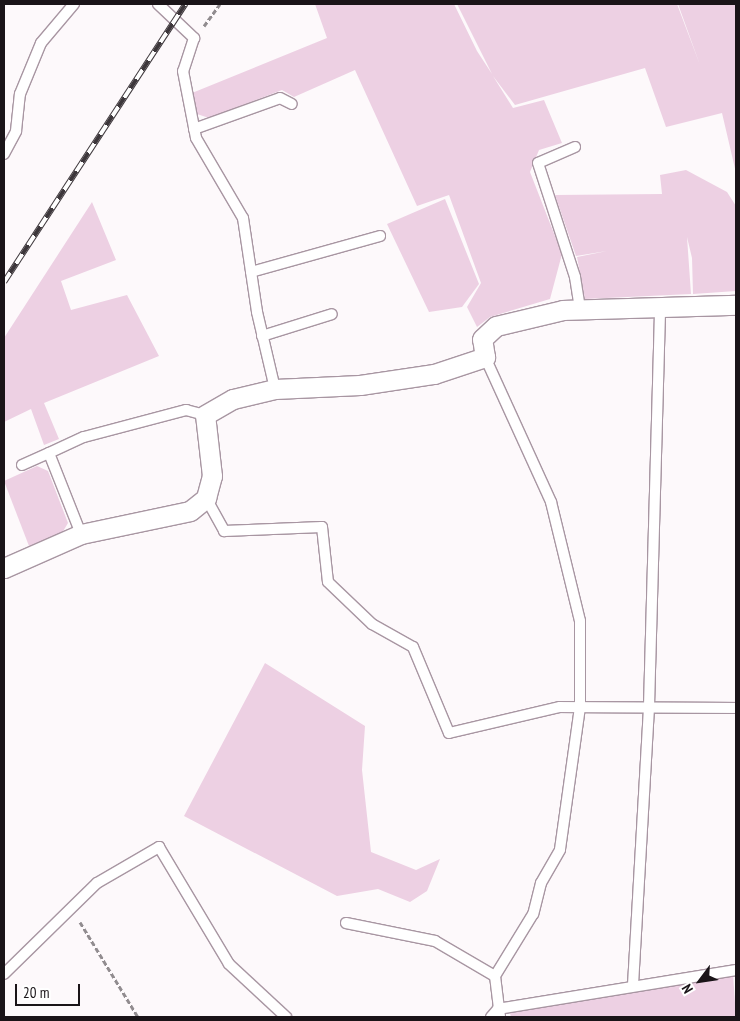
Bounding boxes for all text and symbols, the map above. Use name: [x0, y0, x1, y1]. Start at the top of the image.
north arrow: [675, 956, 725, 1006]
scale bar: [18, 974, 82, 1006]
text: N: [677, 981, 697, 997]
text: 20 m: [23, 983, 49, 1002]

